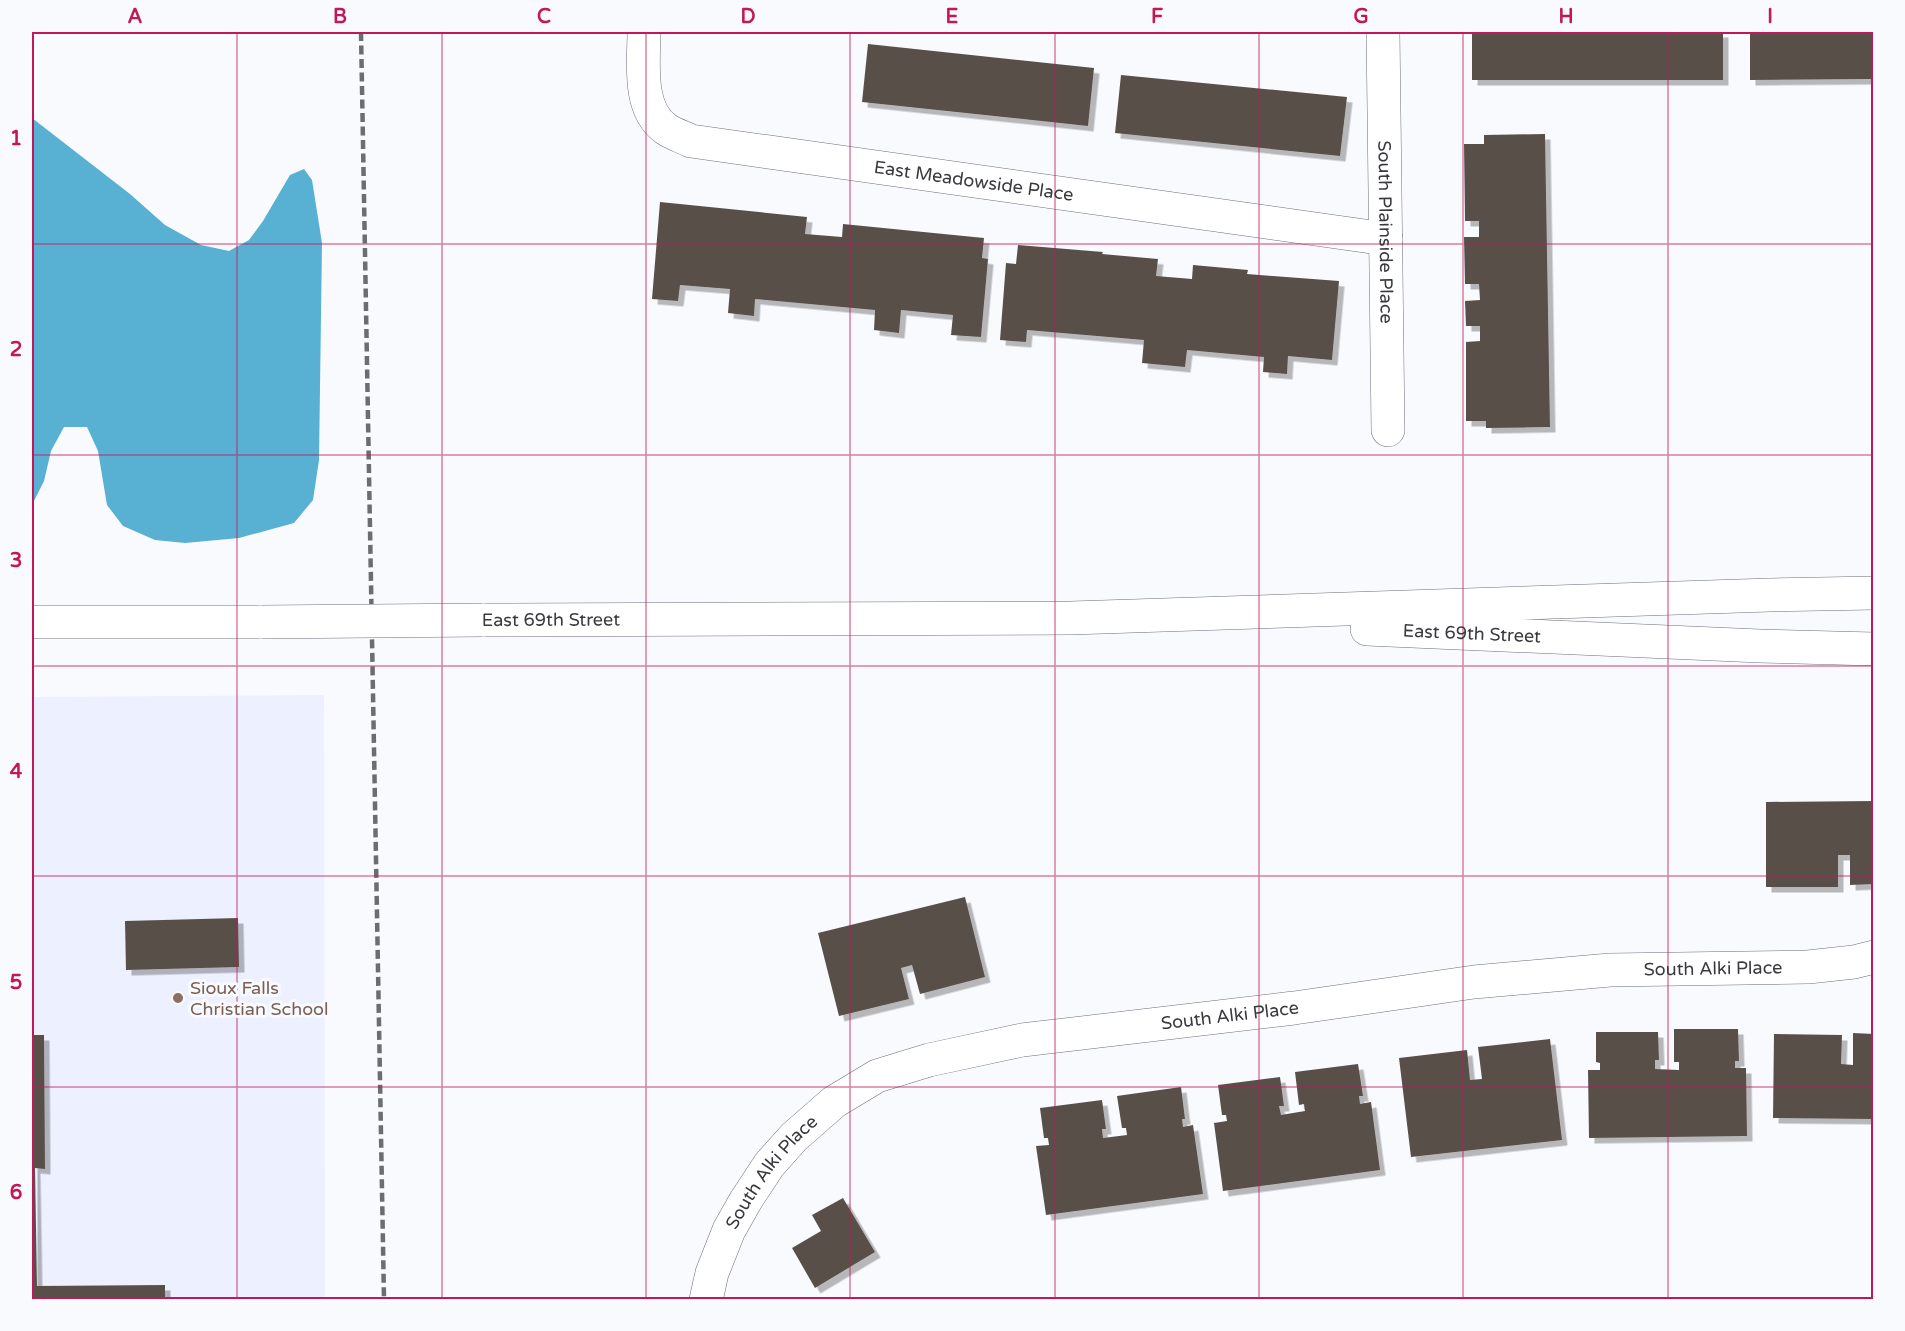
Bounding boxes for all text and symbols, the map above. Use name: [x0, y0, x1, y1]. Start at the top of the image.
text: A: [128, 5, 143, 29]
text: B: [333, 5, 347, 29]
text: C: [537, 5, 551, 29]
text: D: [740, 5, 756, 29]
text: E: [946, 5, 959, 29]
text: F: [1151, 5, 1163, 29]
text: G: [1353, 5, 1369, 29]
text: H: [1558, 5, 1574, 29]
text: I: [1767, 5, 1773, 29]
text: 1: [10, 127, 22, 151]
street label: South Plainside Place: [1373, 140, 1398, 324]
street label: East Meadowside Place: [873, 156, 1075, 206]
text: 2: [10, 338, 22, 362]
text: 3: [10, 549, 22, 573]
street label: East 69th Street: [482, 609, 620, 631]
street label: East 69th Street: [1402, 620, 1542, 648]
text: 4: [10, 760, 23, 784]
street label: South Alki Place: [1643, 956, 1782, 980]
text: 5: [10, 971, 22, 995]
place label: Sioux Falls Christian School: [190, 977, 329, 1020]
marker: Sioux Falls Christian School: [171, 991, 185, 1005]
street label: South Alki Place: [1160, 997, 1300, 1035]
street label: South Alki Place: [721, 1111, 822, 1233]
text: 6: [10, 1181, 22, 1205]

